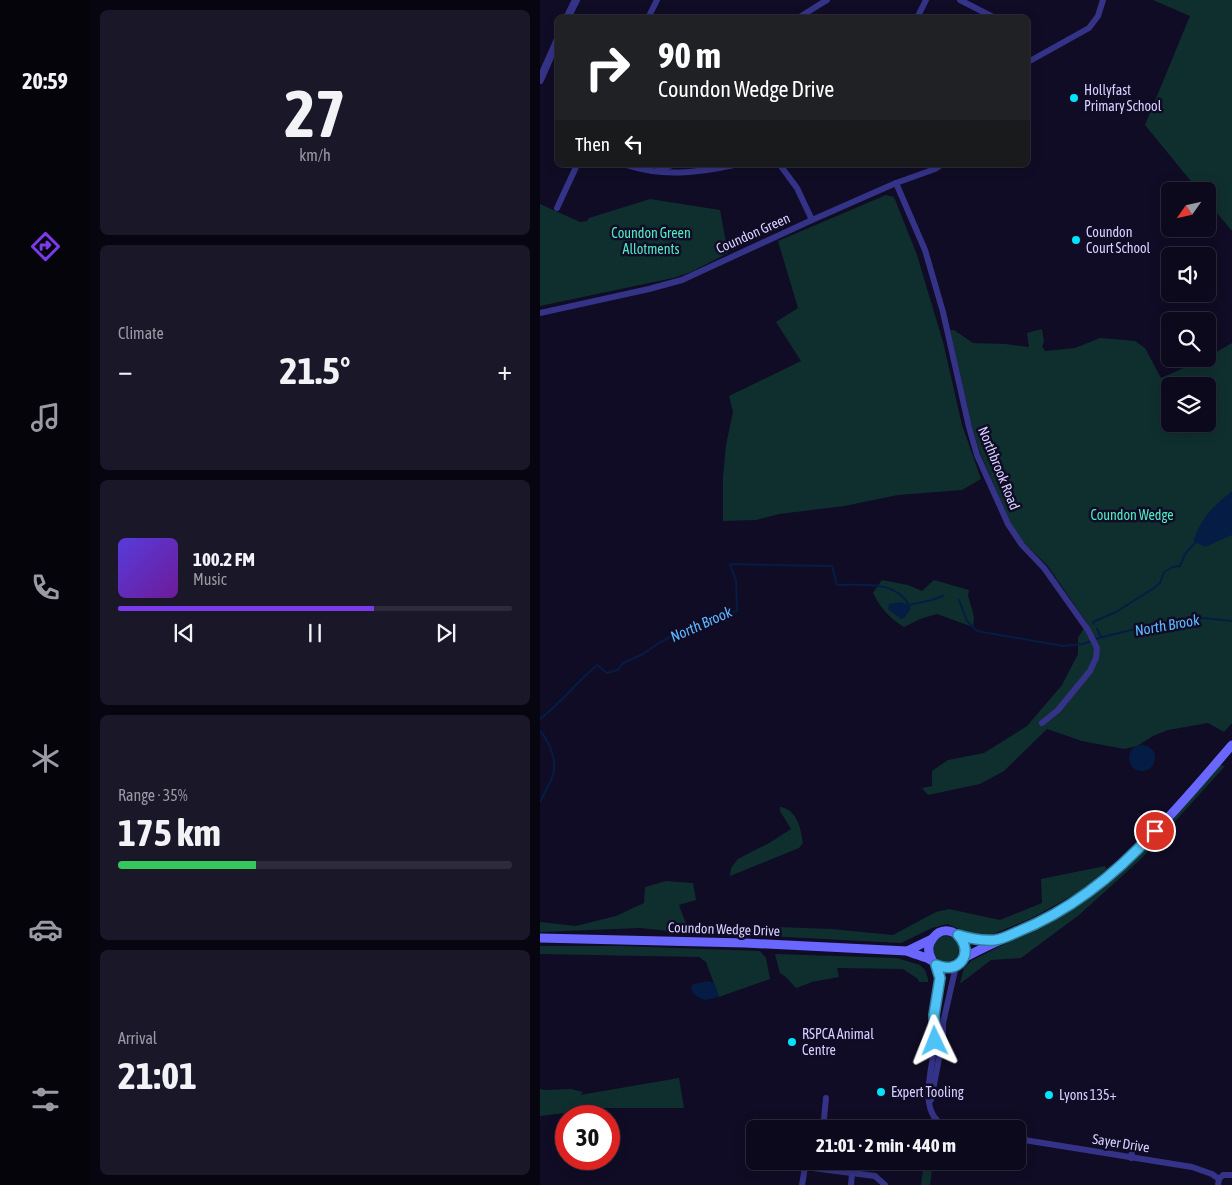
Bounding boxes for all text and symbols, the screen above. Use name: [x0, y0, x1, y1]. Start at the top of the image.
icon: right: [575, 35, 640, 100]
text: 90 m: [658, 35, 721, 75]
text: 20:59: [22, 68, 68, 94]
text: 27: [284, 76, 346, 151]
text: Coundon Wedge Drive: [658, 76, 834, 102]
place label: Hollyfast Primary School: [1084, 82, 1162, 114]
marker: Hollyfast Primary School: [1068, 92, 1080, 104]
icon: left: [620, 130, 648, 158]
text: Then: [575, 133, 610, 155]
text: km/h: [299, 146, 331, 164]
north arrow: [1161, 182, 1216, 238]
map controls: [1161, 182, 1216, 432]
street label: Coundon Green: [714, 210, 792, 256]
place label: Coundon Court School: [1086, 224, 1151, 256]
park label: Coundon Green Allotments: [611, 225, 691, 257]
icon: directions: [28, 229, 63, 264]
marker: Coundon Court School: [1070, 234, 1082, 246]
button: sound: [1161, 247, 1216, 302]
button: search: [1161, 312, 1216, 367]
text: Climate: [118, 324, 164, 342]
text: 21.5°: [280, 349, 350, 392]
text: −: [118, 354, 133, 386]
text: +: [497, 354, 512, 386]
button: layers: [1161, 377, 1216, 432]
icon: music: [28, 400, 63, 435]
street label: Northbrook Road: [975, 424, 1023, 512]
park label: Coundon Wedge: [1090, 507, 1174, 523]
text: 100.2 FM: [193, 548, 255, 570]
icon: phone: [28, 570, 63, 605]
text: Music: [193, 570, 227, 588]
water label: North Brook: [668, 603, 735, 645]
water label: North Brook: [1133, 611, 1201, 639]
icon: previous: [170, 619, 198, 647]
icon: pause: [301, 619, 329, 647]
icon: next: [432, 619, 460, 647]
icon: climate: [28, 741, 63, 776]
text: Range · 35%: [118, 786, 188, 804]
pin: [1134, 810, 1176, 852]
text: 175 km: [118, 811, 221, 854]
icon: arrive: [1141, 817, 1169, 845]
icon: car: [28, 912, 63, 947]
street label: Coundon Wedge Drive: [668, 919, 780, 939]
position arrow: [908, 1014, 960, 1066]
place label: RSPCA Animal Centre: [802, 1026, 874, 1058]
text: Arrival: [118, 1029, 157, 1047]
marker: RSPCA Animal Centre: [786, 1036, 798, 1048]
text: 21:01: [118, 1054, 197, 1097]
icon: filters: [28, 1082, 63, 1117]
place label: Expert Tooling: [891, 1084, 964, 1100]
marker: Expert Tooling: [875, 1086, 887, 1098]
place label: Lyons 135+: [1059, 1087, 1117, 1103]
marker: Lyons 135+: [1043, 1089, 1055, 1101]
speed limit sign: 30: [555, 1105, 620, 1170]
street label: Sayer Drive: [1091, 1131, 1151, 1155]
text: 21:01 · 2 min · 440 m: [816, 1134, 956, 1156]

